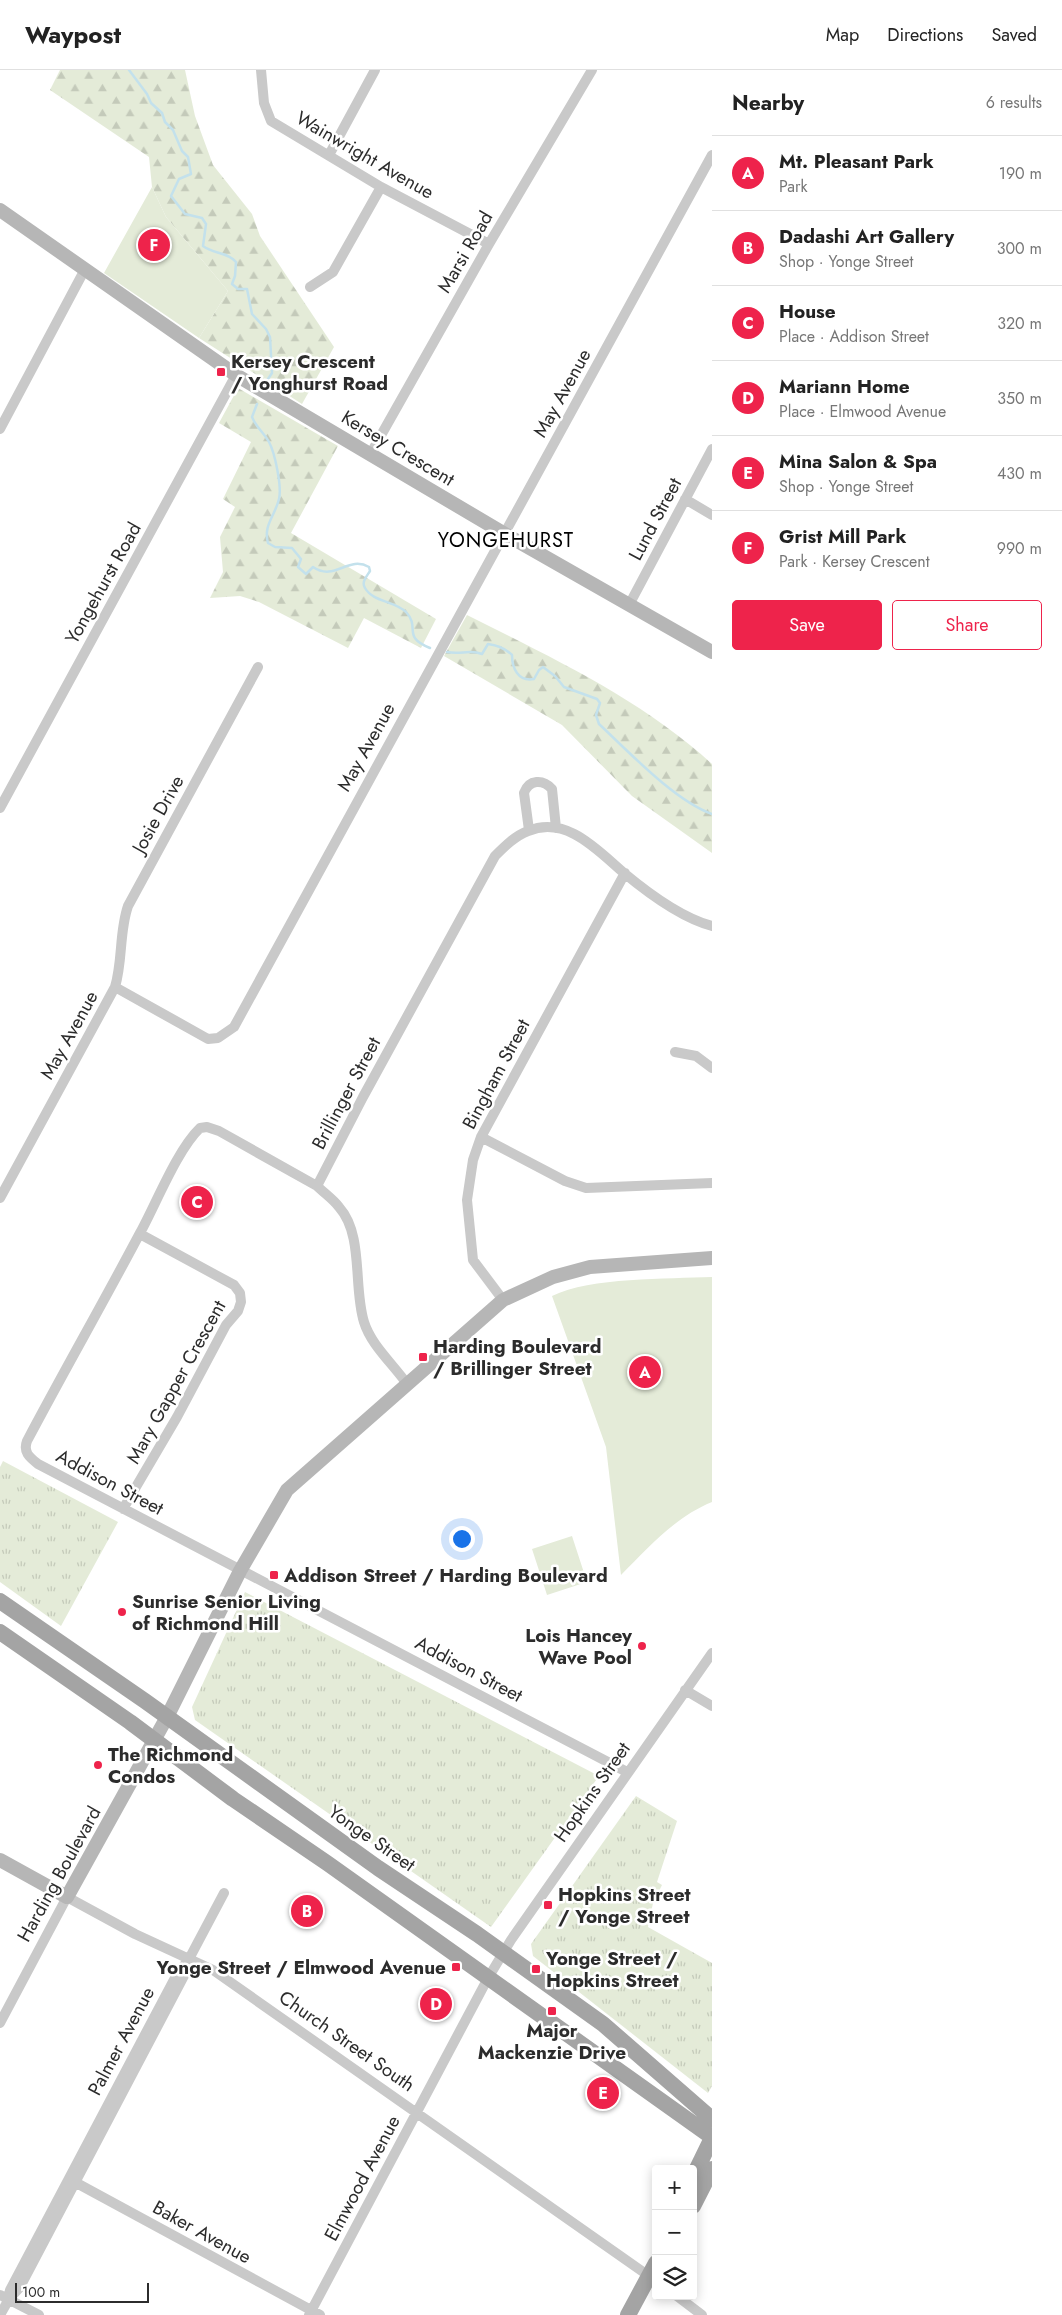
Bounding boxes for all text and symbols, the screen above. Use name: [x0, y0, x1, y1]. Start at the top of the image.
text: Waypost: [25, 17, 121, 52]
text: Map: [826, 22, 859, 48]
text: Directions: [887, 22, 963, 48]
text: Saved: [991, 22, 1037, 48]
text: Nearby: [732, 88, 804, 118]
text: 6 results: [986, 91, 1042, 114]
street label: Wainwright Avenue: [291, 104, 439, 206]
text: Mt. Pleasant Park: [779, 148, 934, 175]
text: A: [742, 162, 754, 185]
text: 190 m: [999, 162, 1042, 185]
text: Park: [779, 175, 808, 198]
street label: Marsi Road: [431, 206, 499, 298]
text: Dadashi Art Gallery: [779, 223, 954, 250]
pin: F: [138, 226, 170, 264]
text: B: [743, 237, 753, 260]
text: 300 m: [997, 237, 1042, 260]
text: Shop · Yonge Street: [779, 250, 913, 273]
text: House: [779, 298, 836, 325]
text: C: [742, 312, 754, 335]
text: 320 m: [997, 312, 1042, 335]
text: Place · Addison Street: [779, 325, 929, 348]
street label: May Avenue: [527, 344, 598, 442]
place label: Kersey Crescent / Yonghurst Road: [231, 348, 388, 397]
marker: Kersey Crescent / Yonghurst Road: [215, 366, 227, 378]
text: Mariann Home: [779, 373, 910, 400]
text: D: [742, 387, 754, 410]
text: 350 m: [997, 387, 1042, 410]
text: Place · Elmwood Avenue: [779, 400, 946, 423]
street label: Kersey Crescent: [336, 404, 460, 493]
text: Mina Salon & Spa: [779, 448, 937, 475]
text: E: [743, 462, 753, 485]
text: 430 m: [997, 462, 1042, 485]
street label: Lund Street: [622, 473, 688, 565]
text: Shop · Yonge Street: [779, 475, 913, 498]
street label: Yongehurst Road: [58, 517, 148, 649]
text: Grist Mill Park: [779, 523, 906, 550]
district label: YONGEHURST: [438, 526, 574, 555]
text: F: [744, 537, 752, 560]
text: 990 m: [997, 537, 1042, 560]
text: Park · Kersey Crescent: [779, 550, 930, 573]
button: Save: [732, 600, 882, 650]
button: Share: [892, 600, 1042, 650]
street label: May Avenue: [331, 698, 402, 796]
street label: Josie Drive: [124, 770, 191, 860]
street label: May Avenue: [34, 986, 105, 1084]
street label: Bingham Street: [456, 1014, 537, 1134]
street label: Brillinger Street: [305, 1032, 387, 1154]
pin: C: [181, 1183, 213, 1221]
street label: Mary Gapper Crescent: [120, 1295, 232, 1469]
place label: Harding Boulevard / Brillinger Street: [433, 1333, 601, 1382]
marker: Harding Boulevard / Brillinger Street: [417, 1351, 429, 1363]
pin: A: [629, 1353, 661, 1391]
street label: Addison Street: [51, 1442, 169, 1522]
your location: [449, 1526, 475, 1552]
place label: Addison Street / Harding Boulevard: [283, 1562, 608, 1589]
marker: Addison Street / Harding Boulevard: [268, 1569, 280, 1581]
place label: Sunrise Senior Living of Richmond Hill: [132, 1588, 321, 1637]
marker: Sunrise Senior Living of Richmond Hill: [116, 1606, 128, 1618]
place label: Lois Hancey Wave Pool: [525, 1622, 633, 1671]
street label: Addison Street: [410, 1629, 528, 1709]
marker: Lois Hancey Wave Pool: [636, 1640, 648, 1652]
street label: Hopkins Street: [547, 1736, 637, 1848]
place label: The Richmond Condos: [108, 1741, 233, 1790]
marker: The Richmond Condos: [92, 1759, 104, 1771]
street label: Yonge Street: [323, 1798, 421, 1878]
street label: Harding Boulevard: [11, 1801, 107, 1947]
place label: Hopkins Street / Yonge Street: [558, 1881, 691, 1930]
pin: B: [291, 1892, 323, 1930]
marker: Hopkins Street / Yonge Street: [542, 1899, 554, 1911]
place label: Yonge Street / Hopkins Street: [545, 1945, 679, 1994]
place label: Yonge Street / Elmwood Avenue: [155, 1954, 446, 1981]
marker: Yonge Street / Elmwood Avenue: [450, 1961, 462, 1973]
marker: Yonge Street / Hopkins Street: [530, 1963, 542, 1975]
street label: Palmer Avenue: [81, 1982, 161, 2100]
street label: Church Street South: [274, 1984, 420, 2098]
pin: D: [420, 1985, 452, 2023]
marker: Major Mackenzie Drive: [546, 2005, 558, 2017]
place label: Major Mackenzie Drive: [478, 2017, 626, 2066]
pin: E: [587, 2074, 619, 2112]
street label: Elmwood Avenue: [318, 2110, 407, 2246]
map controls: [652, 2165, 697, 2300]
button: +: [652, 2165, 697, 2210]
street label: Baker Avenue: [148, 2194, 256, 2270]
button: −: [652, 2210, 697, 2255]
button: layers: [652, 2255, 697, 2300]
scale bar: [15, 2280, 149, 2303]
text: 100 m: [22, 2282, 60, 2302]

